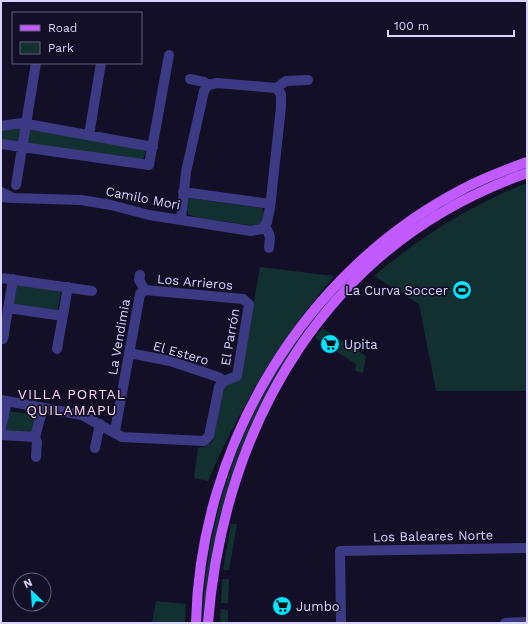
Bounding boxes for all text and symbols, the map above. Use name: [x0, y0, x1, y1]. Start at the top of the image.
legend: [12, 12, 142, 64]
scale bar: [388, 12, 514, 38]
text: 100 m: [394, 19, 429, 33]
text: Road: [48, 21, 77, 35]
text: Park: [48, 41, 74, 55]
street label: Camilo Mori: [104, 183, 182, 213]
street label: Los Arrieros: [156, 271, 234, 293]
sports icon: La Curva Soccer: [451, 279, 473, 301]
place label: La Curva Soccer: [345, 283, 448, 298]
street label: La Vendimia: [105, 297, 133, 376]
street label: El Parrón: [218, 307, 242, 367]
supermarket icon: Upita: [319, 333, 341, 355]
place label: Upita: [344, 337, 378, 352]
street label: El Estero: [151, 338, 211, 368]
district label: VILLA PORTAL QUILAMAPU: [18, 386, 126, 418]
street label: Los Baleares Norte: [373, 527, 493, 545]
north arrow: [12, 572, 52, 612]
text: N: [22, 576, 34, 591]
supermarket icon: Jumbo: [271, 595, 293, 617]
place label: Jumbo: [296, 599, 340, 614]

